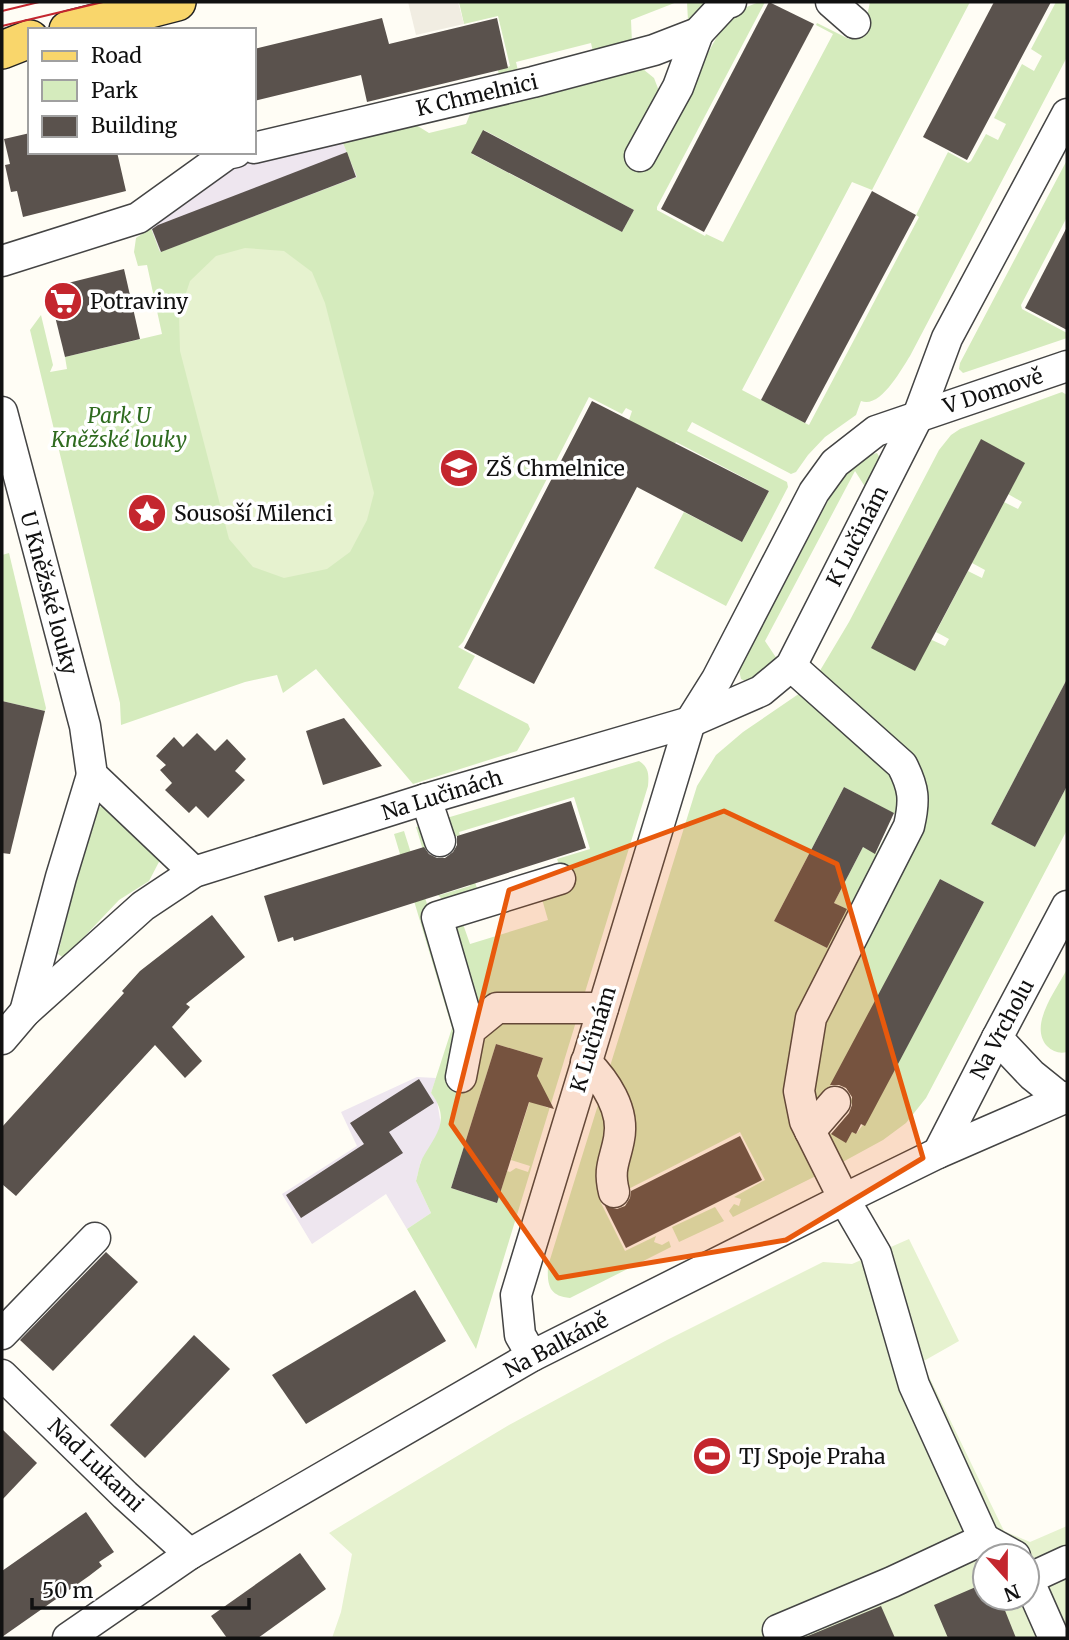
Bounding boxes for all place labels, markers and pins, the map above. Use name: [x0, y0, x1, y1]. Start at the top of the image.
supermarket icon: Potraviny: [42, 280, 84, 322]
place label: Potraviny: [90, 288, 189, 315]
school or university icon: ZŠ Chmelnice: [438, 447, 480, 489]
place label: ZŠ Chmelnice: [486, 455, 625, 482]
place icon: Sousoší Milenci: [126, 492, 168, 534]
place label: Sousoší Milenci: [174, 500, 333, 527]
sports icon: TJ Spoje Praha: [691, 1435, 733, 1477]
place label: TJ Spoje Praha: [739, 1443, 886, 1470]

